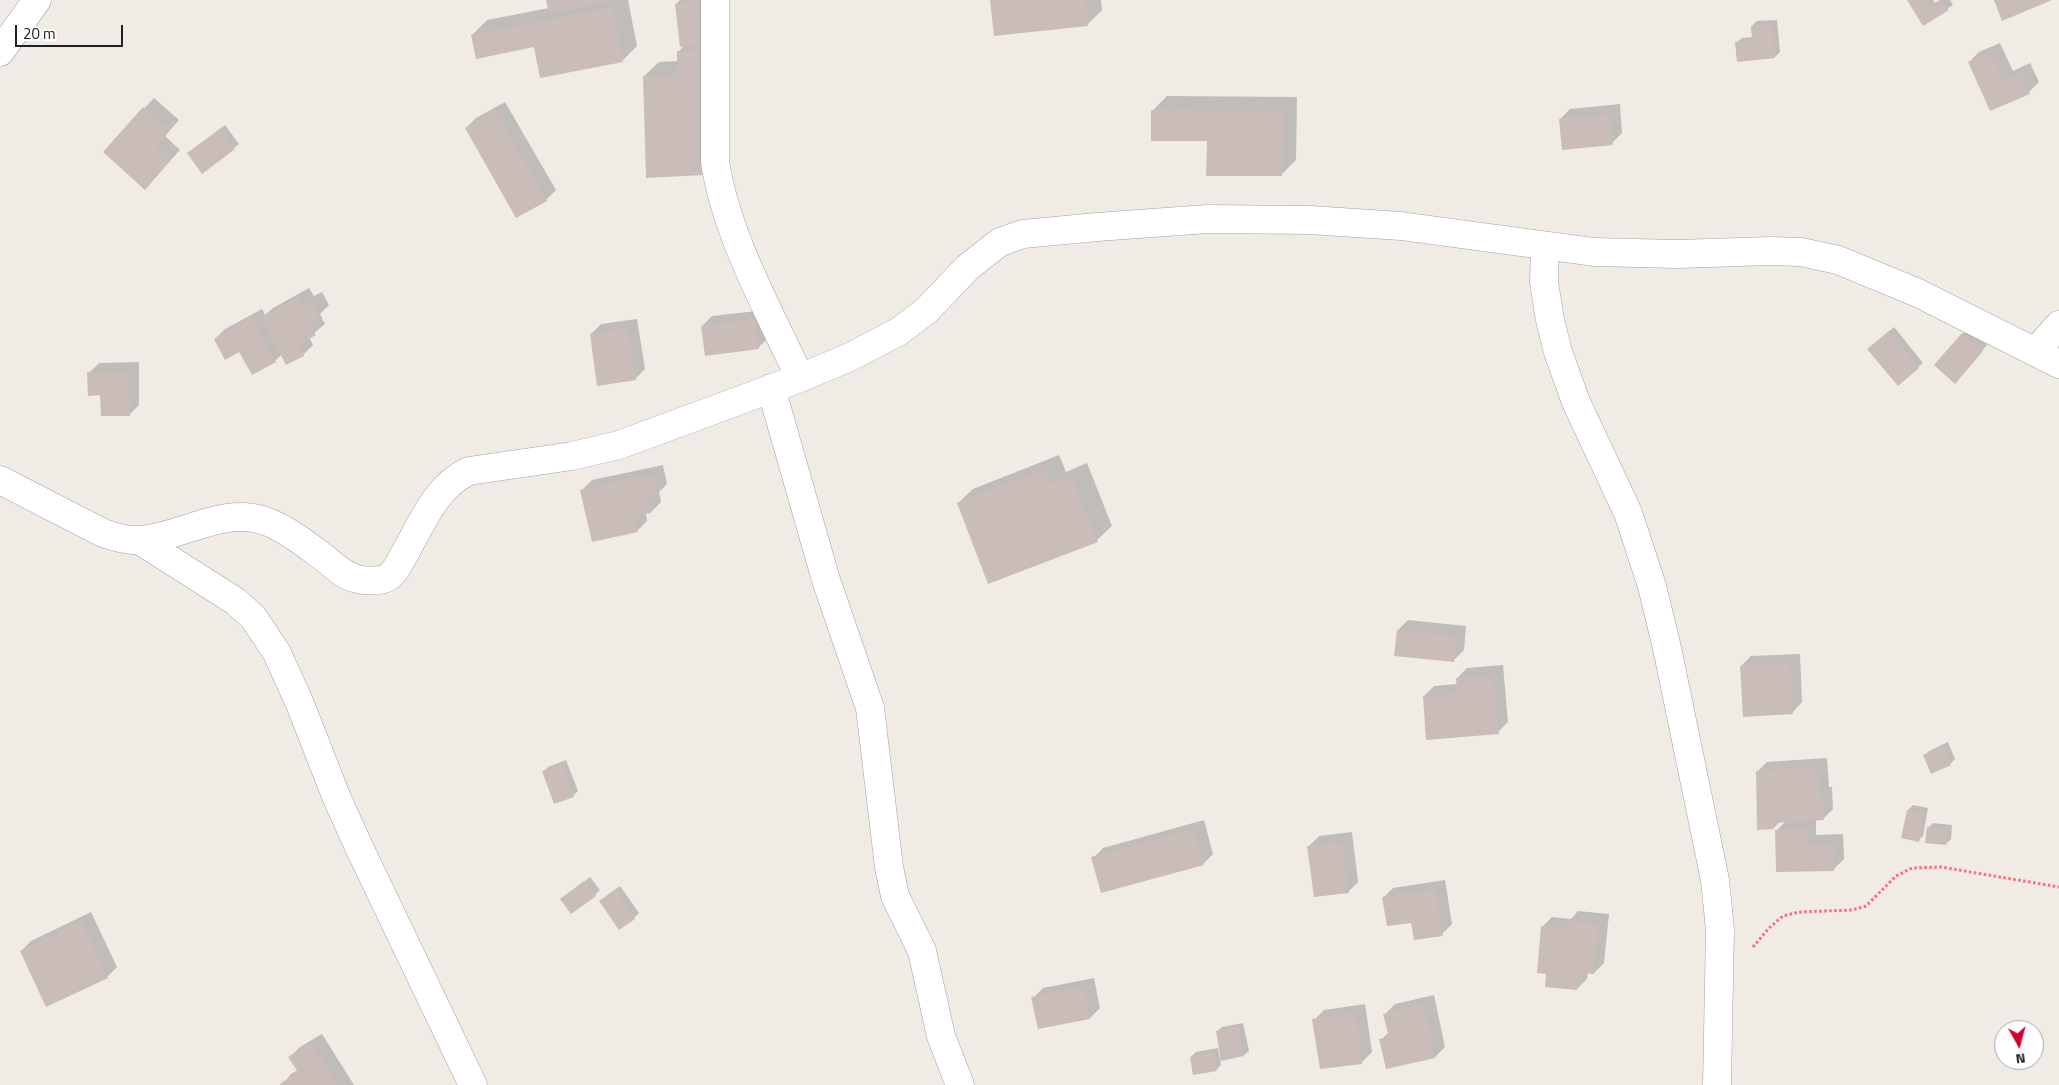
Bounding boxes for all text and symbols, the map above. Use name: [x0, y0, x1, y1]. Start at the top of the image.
scale bar: [18, 15, 125, 47]
text: 20 m: [23, 22, 56, 45]
north arrow: [1994, 1020, 2044, 1070]
text: N: [2015, 1048, 2027, 1070]

